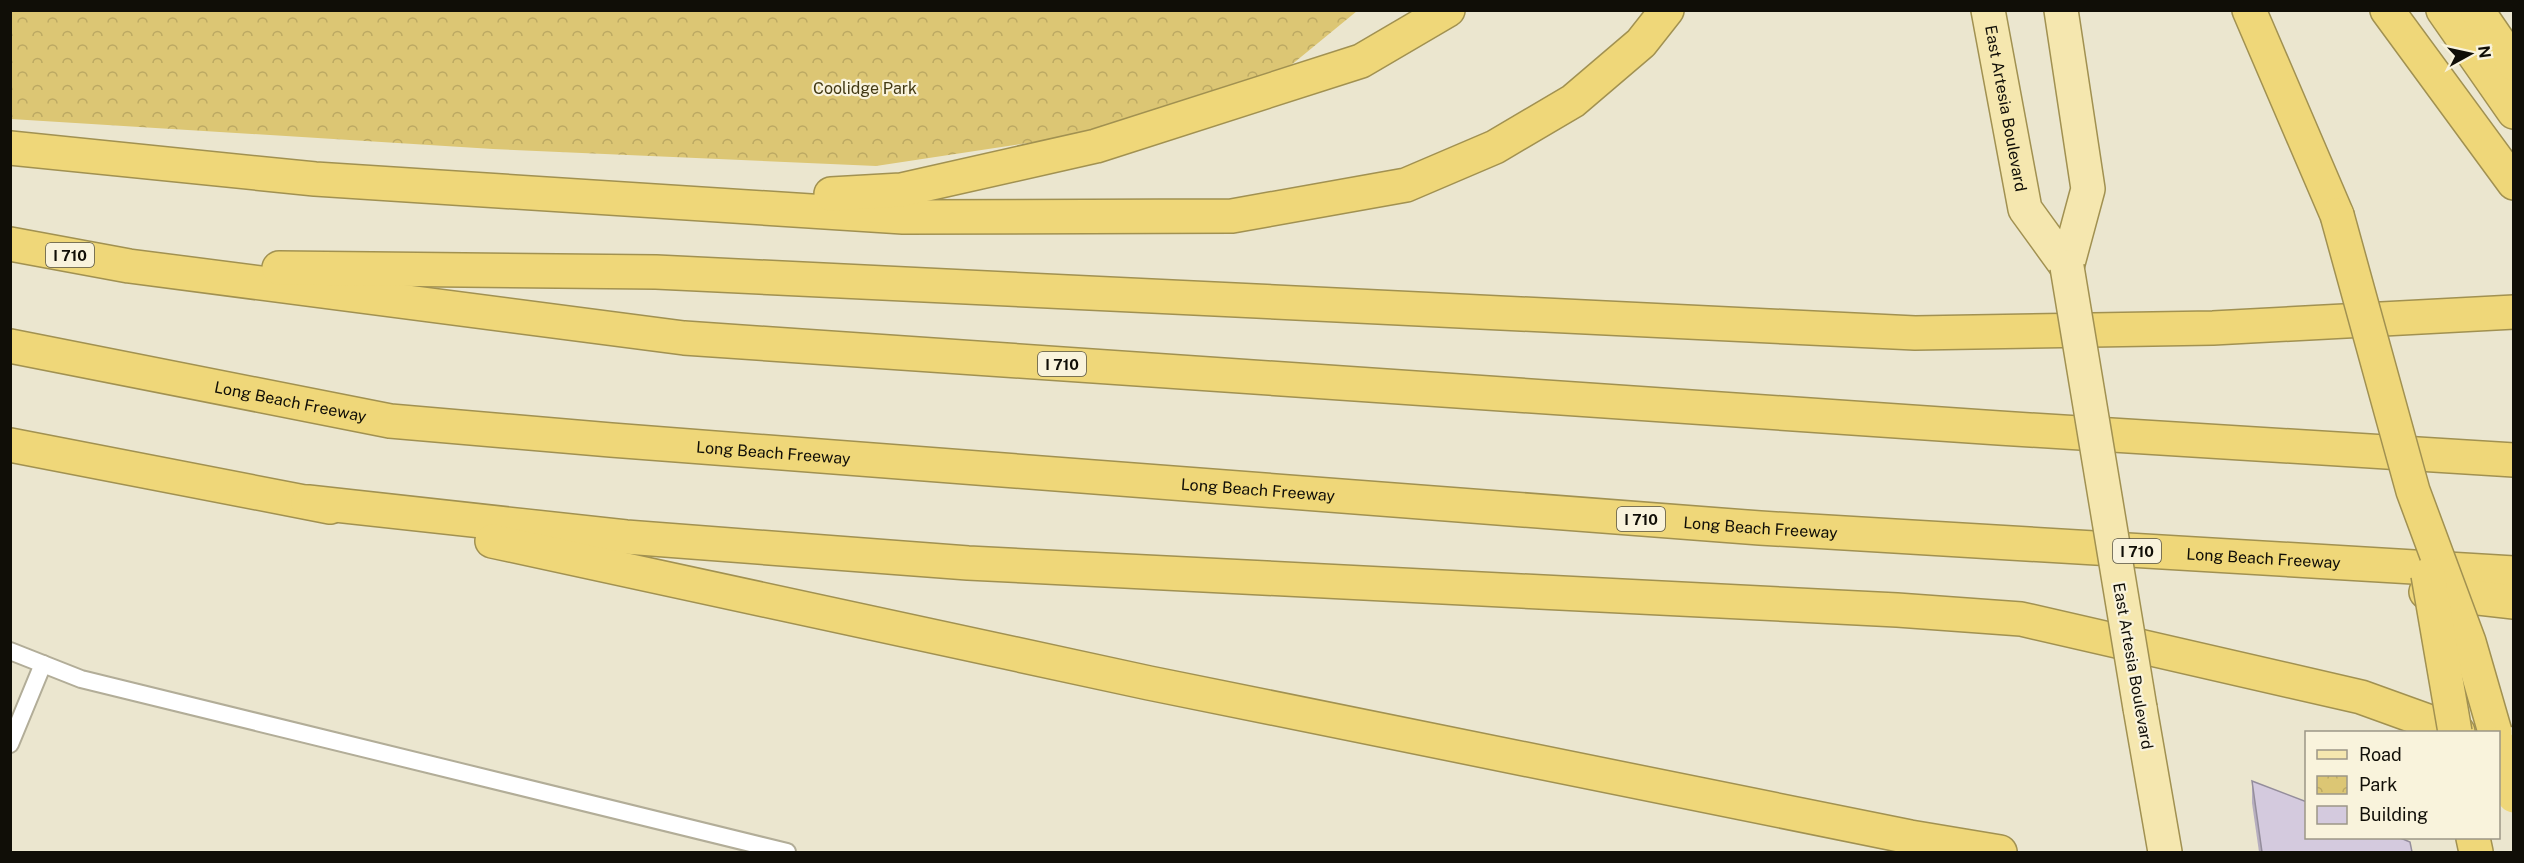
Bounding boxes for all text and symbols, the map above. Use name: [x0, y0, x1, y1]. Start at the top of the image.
street label: East Artesia Boulevard: [1981, 24, 2031, 193]
north arrow: [2440, 24, 2500, 84]
text: N: [2474, 44, 2495, 60]
park label: Coolidge Park: [813, 79, 917, 98]
road number: I 710: [46, 243, 94, 267]
road number: I 710: [1038, 352, 1086, 376]
street label: Long Beach Freeway: [213, 377, 369, 426]
street label: Long Beach Freeway: [696, 437, 852, 468]
street label: Long Beach Freeway: [1180, 474, 1336, 505]
road number: I 710: [1617, 507, 1665, 531]
street label: Long Beach Freeway: [1683, 513, 1839, 542]
road number: I 710: [2113, 539, 2161, 563]
street label: Long Beach Freeway: [2186, 544, 2342, 572]
street label: East Artesia Boulevard: [2109, 581, 2157, 751]
legend: [2305, 731, 2500, 839]
text: Road: [2359, 744, 2402, 765]
text: Park: [2359, 774, 2397, 795]
text: Building: [2359, 804, 2428, 825]

